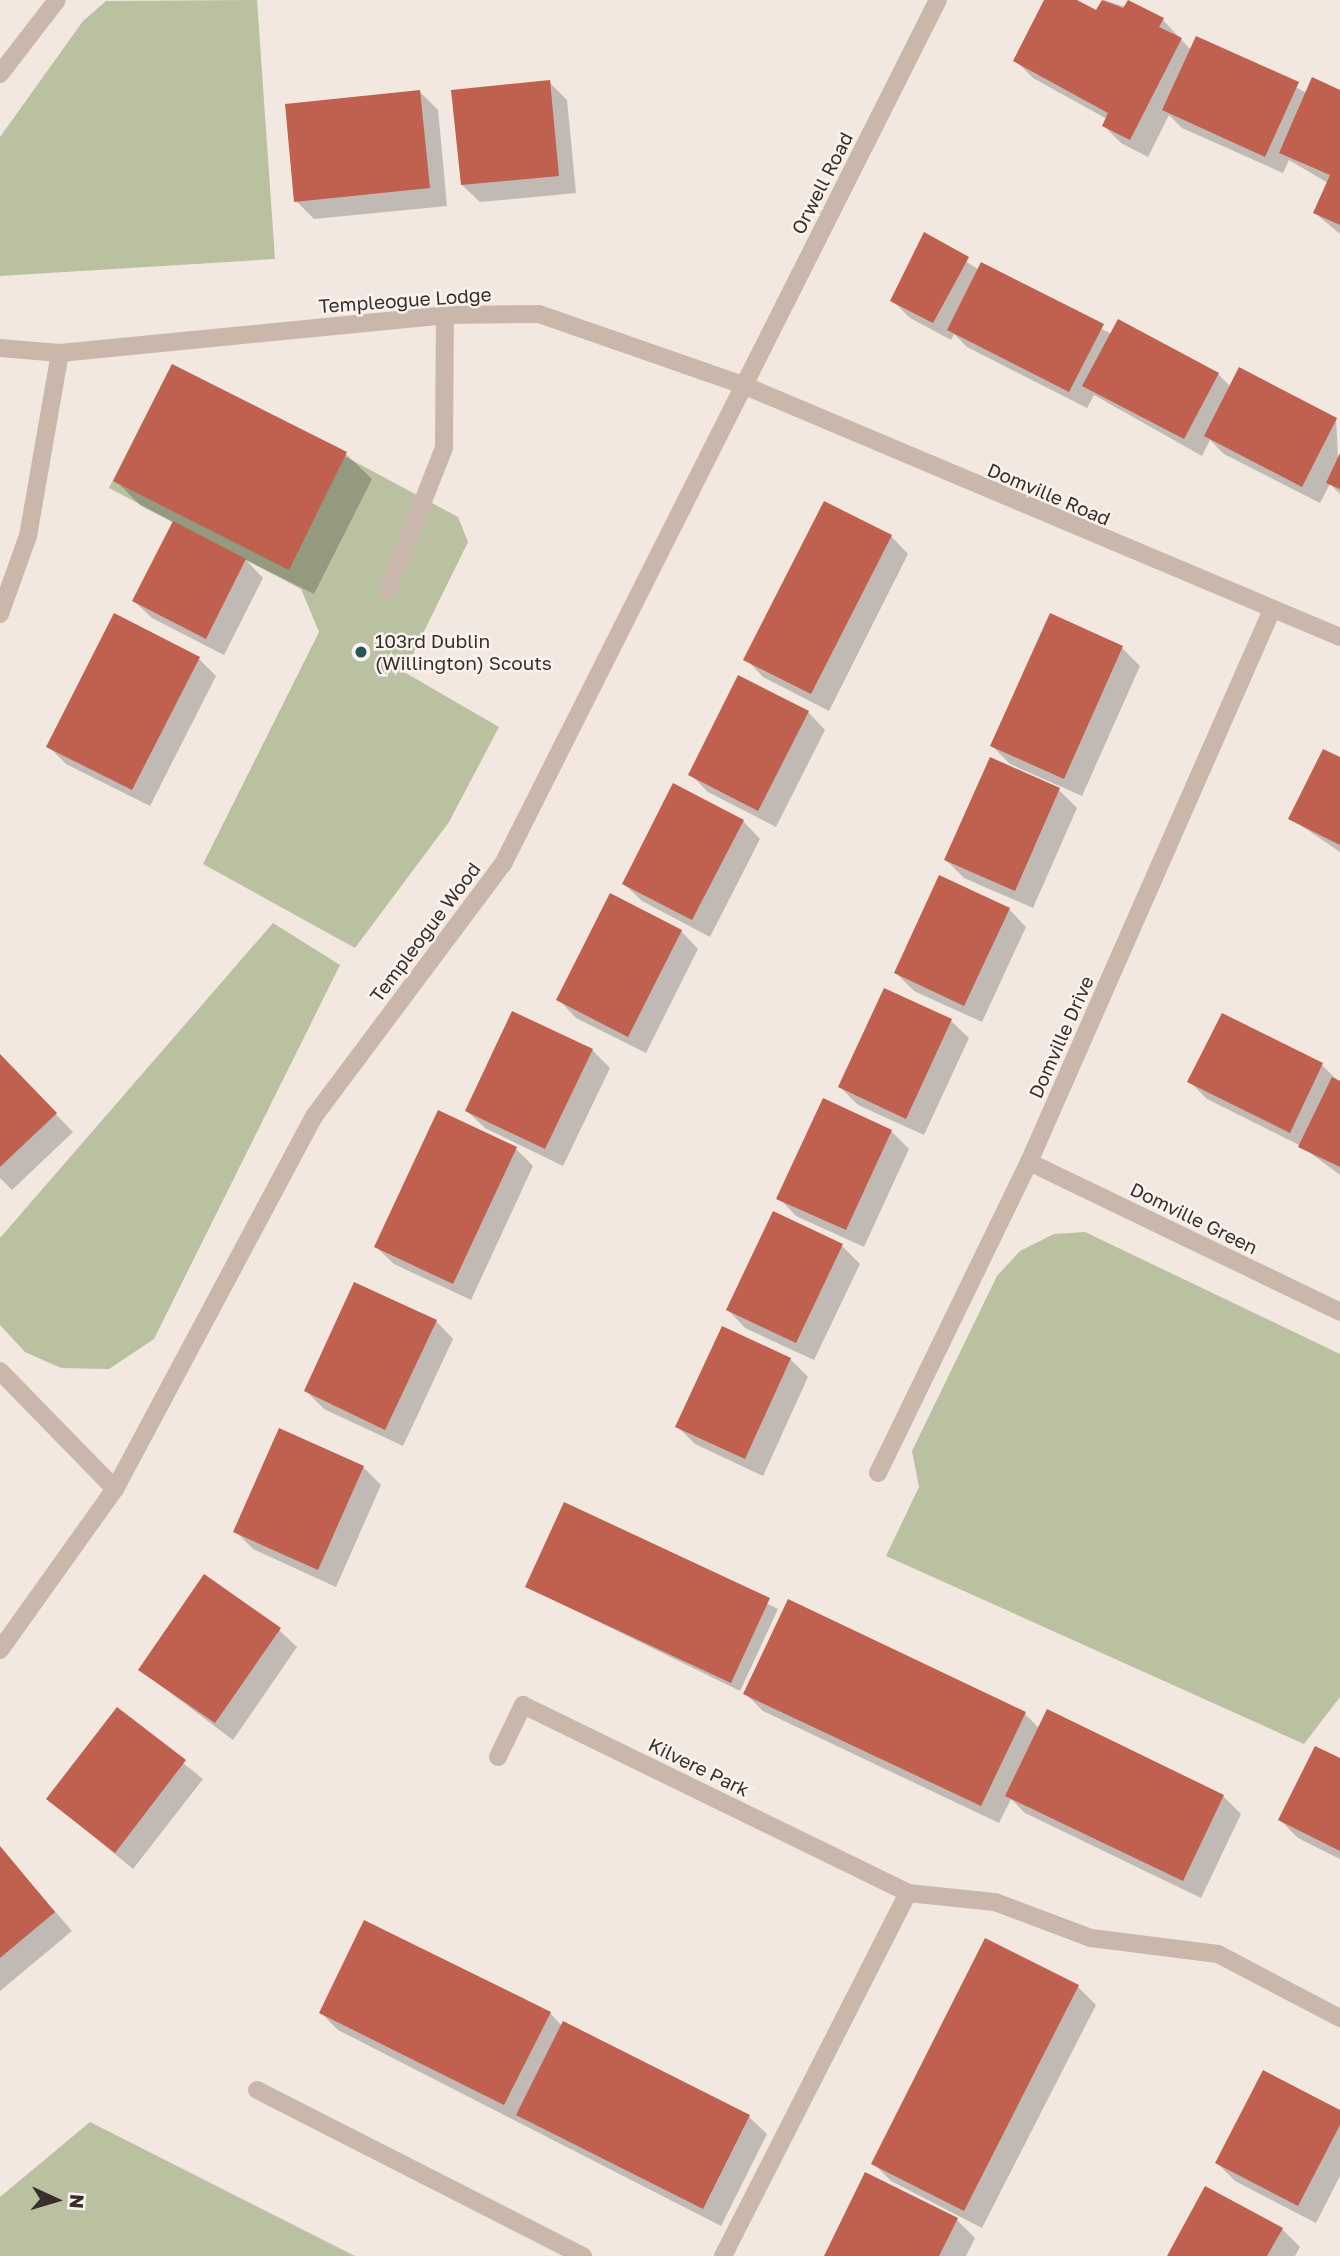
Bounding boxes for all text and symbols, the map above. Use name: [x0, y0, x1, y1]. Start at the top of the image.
street label: Orwell Road: [787, 128, 857, 238]
street label: Templeogue Lodge: [318, 283, 492, 317]
street label: Domville Road: [984, 458, 1114, 530]
place label: 103rd Dublin (Willington) Scouts: [375, 630, 552, 674]
marker: 103rd Dublin (Willington) Scouts: [353, 644, 369, 660]
street label: Templeogue Wood: [365, 858, 485, 1006]
street label: Domville Drive: [1024, 972, 1098, 1102]
street label: Domville Green: [1127, 1177, 1261, 1259]
street label: Kilvere Park: [645, 1733, 753, 1801]
north arrow: [21, 2165, 91, 2235]
text: N: [65, 2193, 89, 2210]

